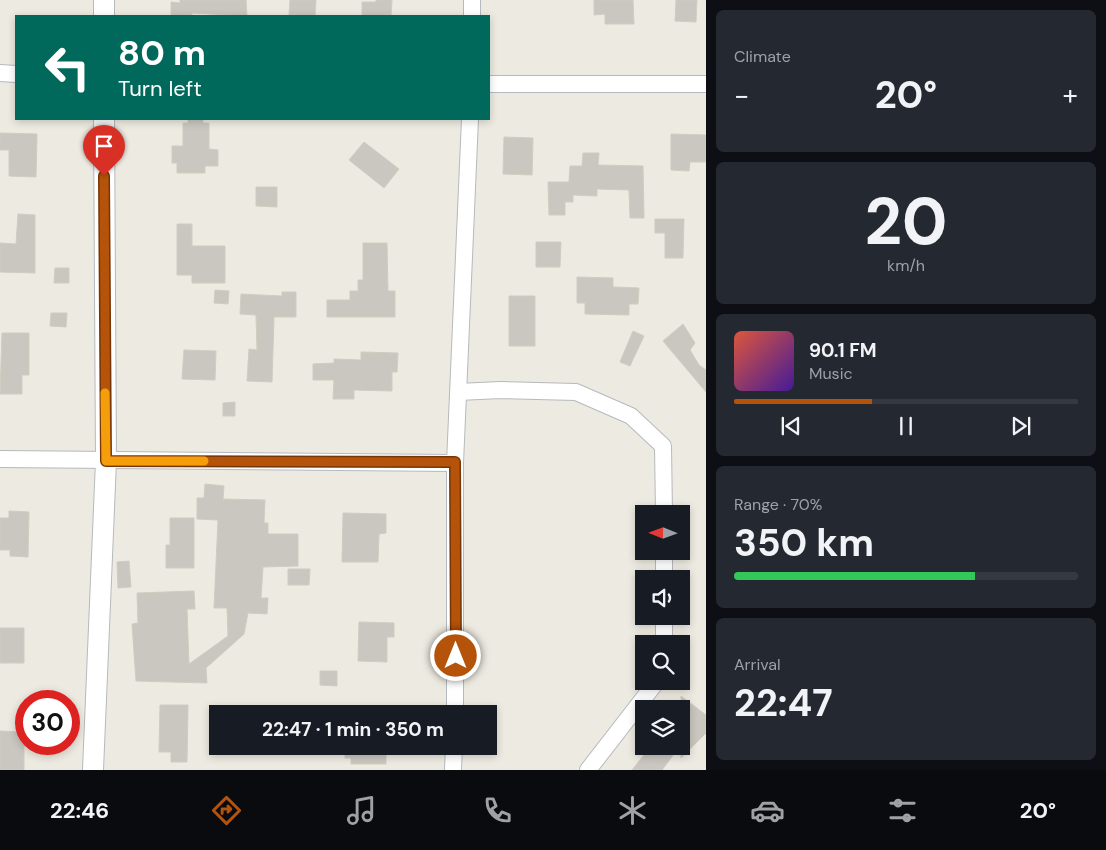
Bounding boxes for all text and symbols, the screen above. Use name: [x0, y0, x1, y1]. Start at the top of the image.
text: 80 m: [118, 30, 206, 76]
icon: left: [35, 35, 100, 100]
text: Climate: [734, 46, 791, 67]
text: 20°: [875, 70, 937, 120]
text: Turn left: [118, 74, 202, 103]
text: −: [734, 77, 749, 114]
text: +: [1063, 77, 1078, 114]
pin: [83, 125, 125, 176]
icon: arrive: [90, 132, 118, 160]
text: 20: [865, 180, 948, 264]
text: km/h: [887, 255, 925, 276]
text: 90.1 FM: [809, 338, 877, 363]
text: Music: [809, 363, 853, 384]
icon: previous: [777, 412, 805, 440]
icon: pause: [892, 412, 920, 440]
icon: next: [1007, 412, 1035, 440]
text: Range · 70%: [734, 494, 822, 515]
north arrow: [635, 505, 690, 560]
map controls: [635, 505, 690, 755]
text: 350 km: [734, 518, 874, 568]
button: sound: [635, 570, 690, 625]
position arrow: [429, 629, 481, 681]
button: search: [635, 635, 690, 690]
text: Arrival: [734, 654, 781, 675]
text: 22:47: [734, 678, 833, 728]
speed limit sign: 30: [15, 690, 80, 755]
button: layers: [635, 700, 690, 755]
text: 22:47 · 1 min · 350 m: [262, 717, 444, 742]
icon: directions: [209, 793, 244, 828]
icon: music: [344, 793, 379, 828]
icon: phone: [480, 793, 515, 828]
icon: climate: [615, 793, 650, 828]
icon: car: [750, 793, 785, 828]
icon: filters: [885, 793, 920, 828]
text: 22:46: [50, 796, 109, 825]
text: 20°: [1020, 796, 1056, 825]

